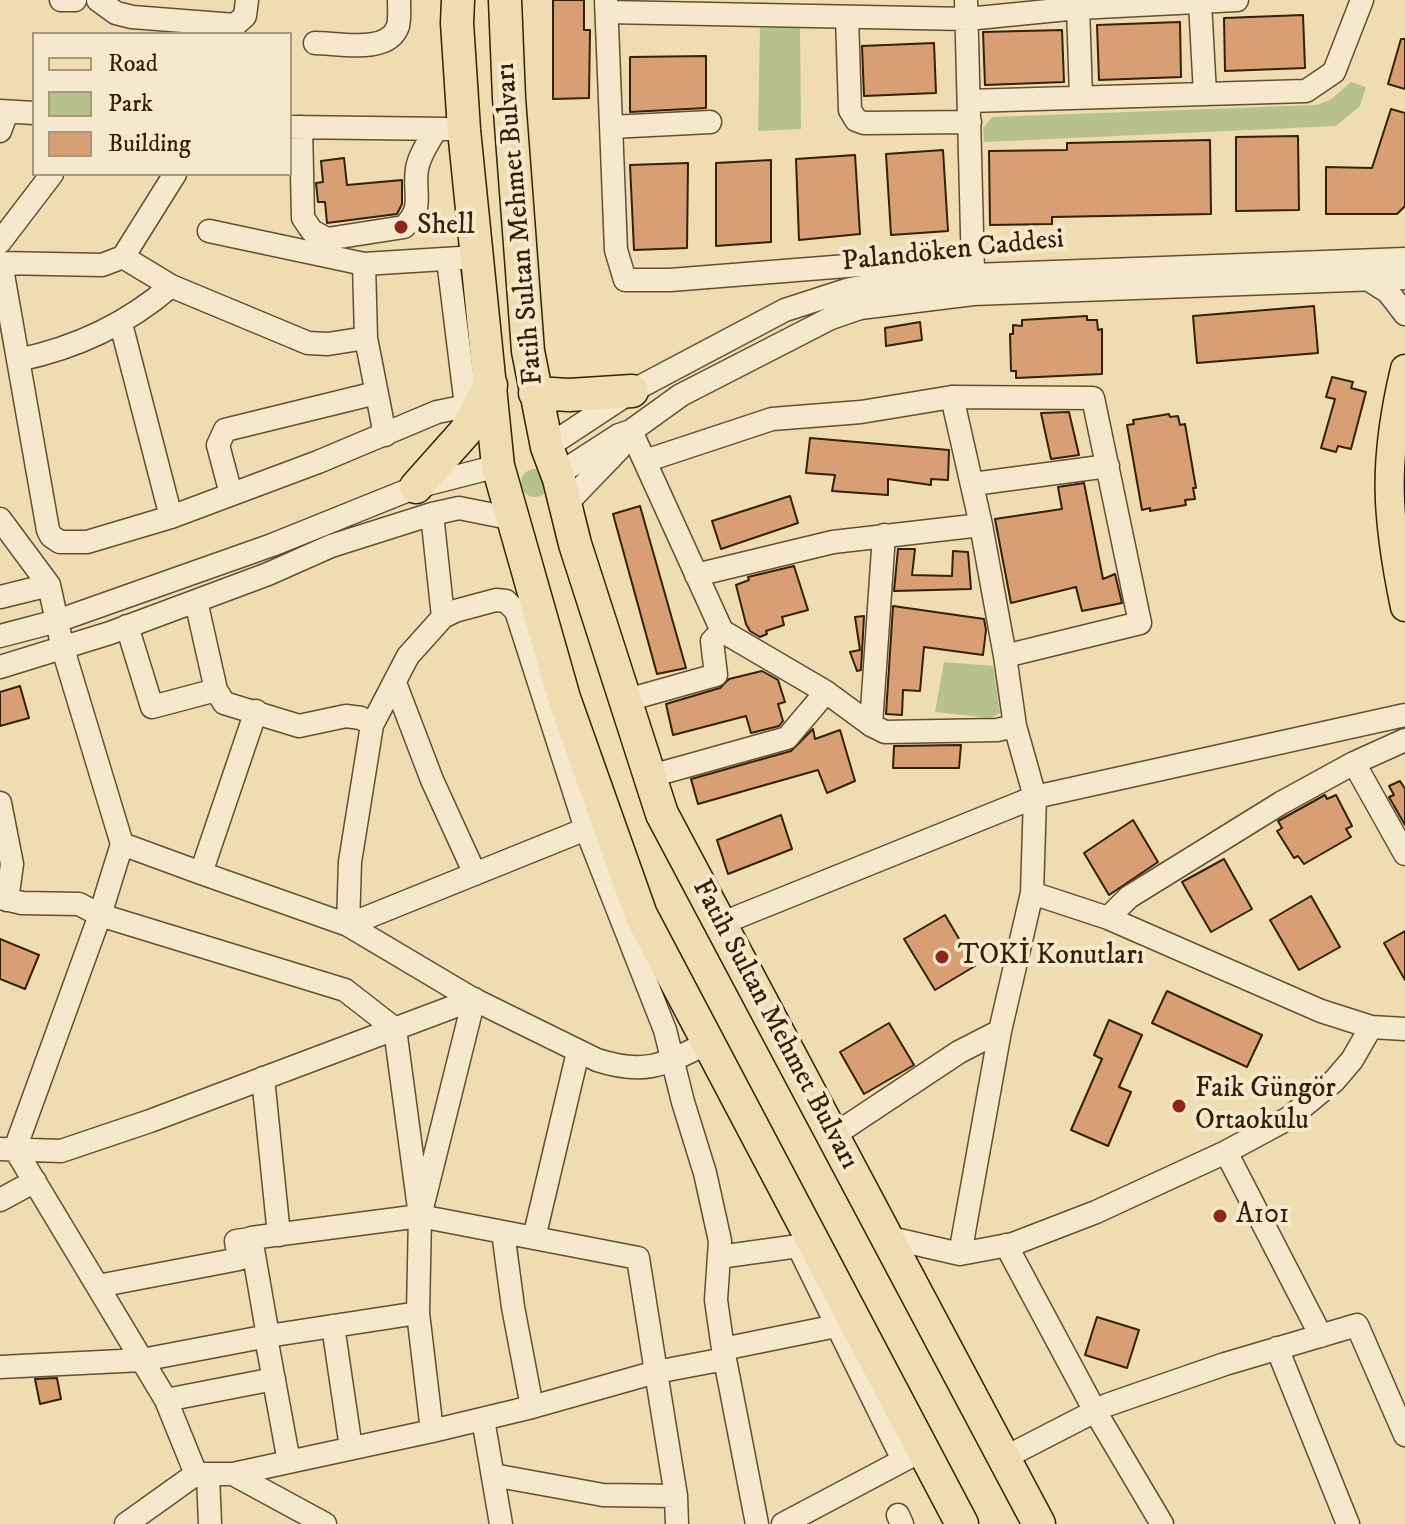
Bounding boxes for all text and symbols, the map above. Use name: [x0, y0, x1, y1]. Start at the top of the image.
legend: [32, 32, 292, 176]
text: Road: [108, 49, 158, 79]
street label: Fatih Sultan Mehmet Bulvarı: [490, 61, 552, 387]
text: Park: [108, 89, 153, 119]
text: Building: [108, 129, 191, 159]
place label: Shell: [417, 210, 475, 244]
marker: Shell: [392, 218, 410, 236]
street label: Palandöken Caddesi: [840, 224, 1066, 280]
street label: Fatih Sultan Mehmet Bulvarı: [683, 874, 865, 1176]
place label: TOKİ Konutları: [958, 940, 1144, 974]
marker: TOKİ Konutları: [933, 948, 951, 966]
place label: Faik Güngör Ortaokulu: [1195, 1073, 1336, 1139]
marker: Faik Güngör Ortaokulu: [1170, 1097, 1188, 1115]
place label: A101: [1236, 1199, 1289, 1233]
marker: A101: [1211, 1207, 1229, 1225]

